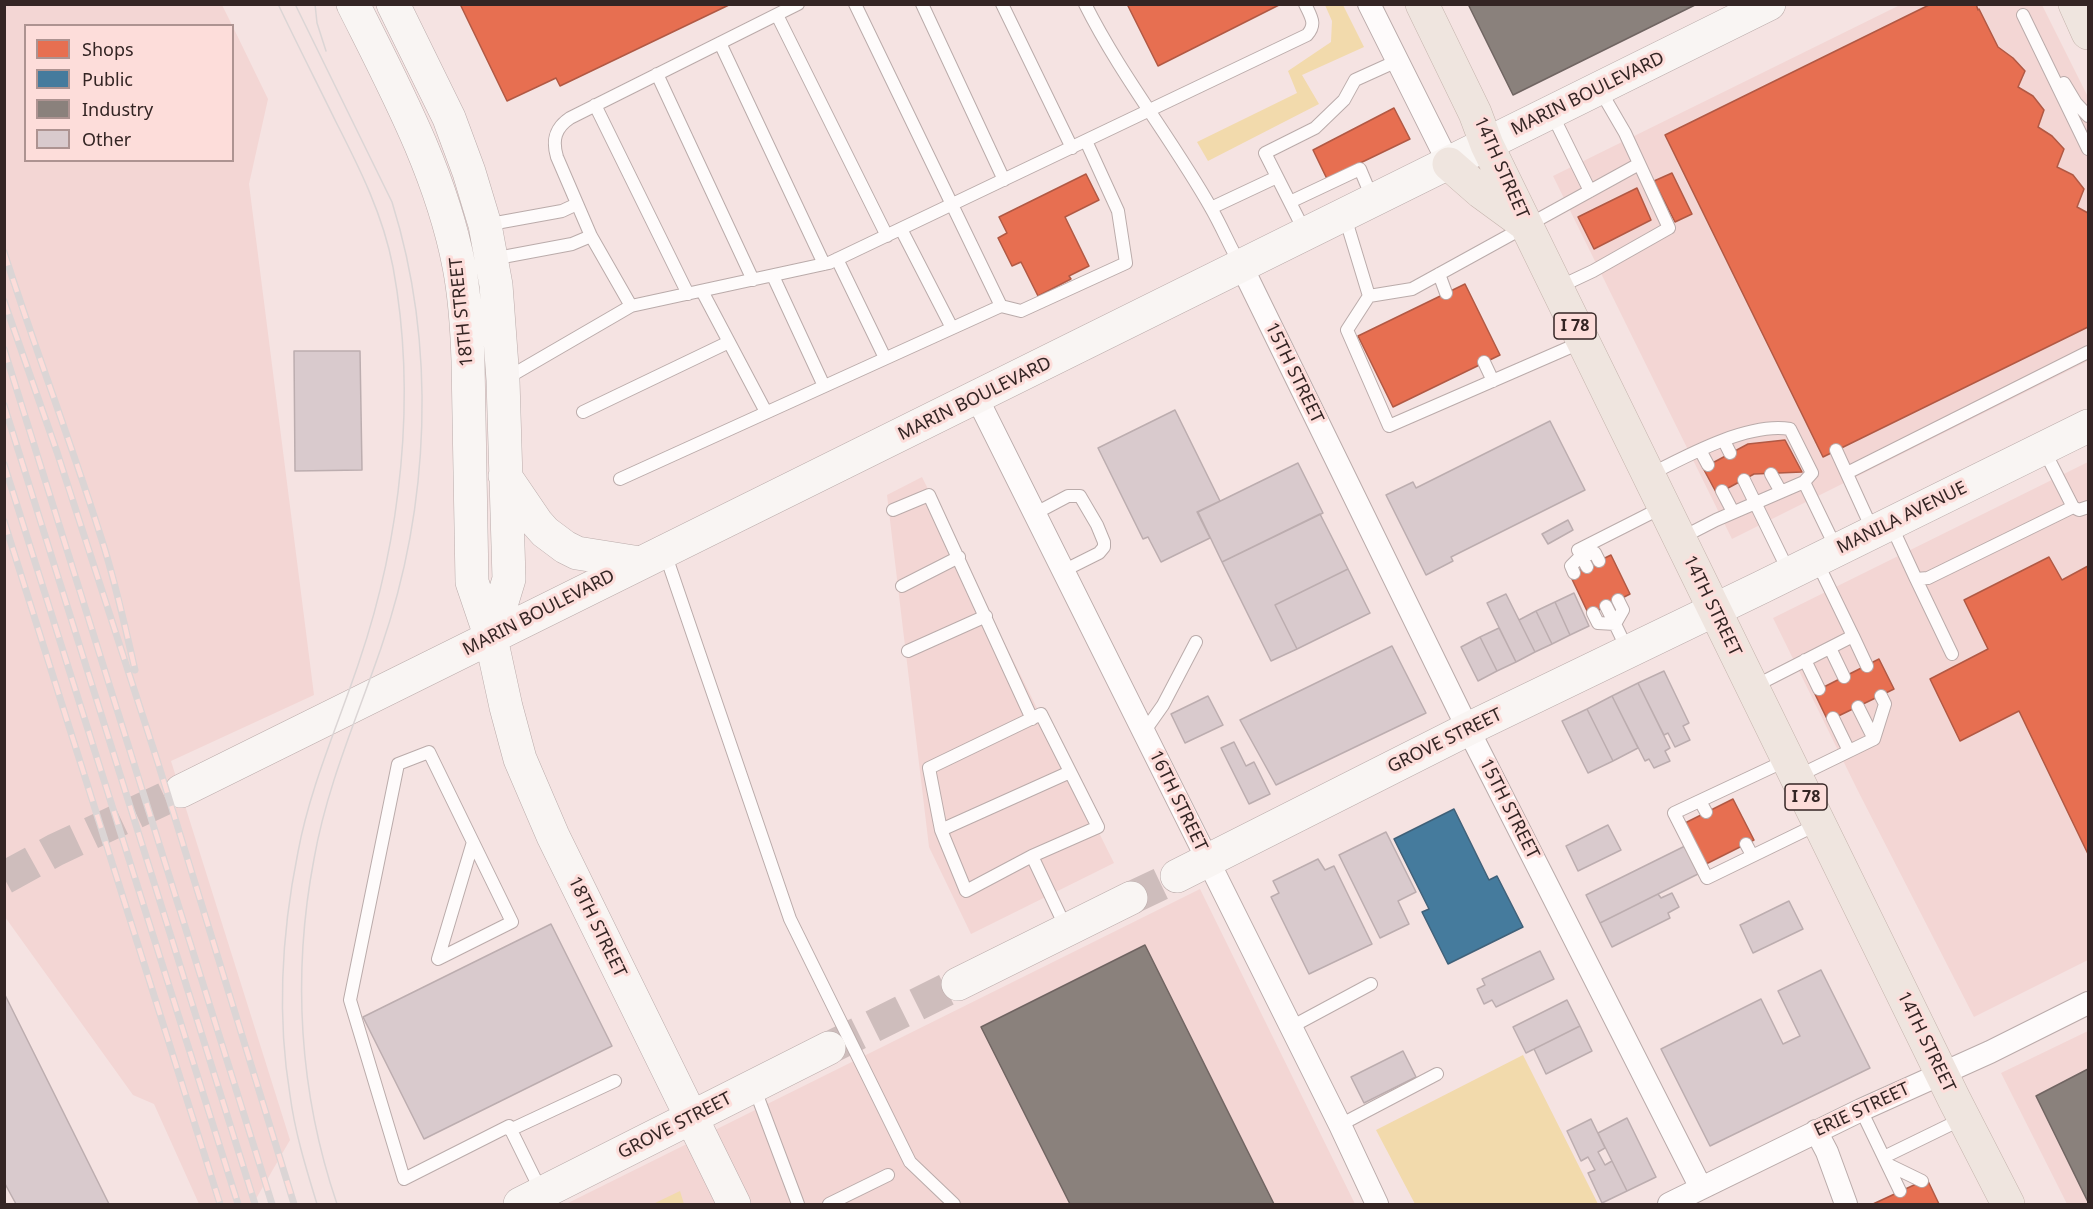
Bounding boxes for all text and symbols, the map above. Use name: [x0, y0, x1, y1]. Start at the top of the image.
legend: [24, 24, 234, 162]
text: Shops: [82, 37, 134, 61]
street label: MARIN BOULEVARD: [1508, 48, 1668, 140]
text: Public: [82, 67, 133, 91]
text: Industry: [82, 97, 153, 121]
street label: 14TH STREET: [1469, 113, 1533, 223]
text: Other: [82, 127, 131, 151]
street label: 18TH STREET: [446, 256, 478, 368]
road number: I 78: [1554, 313, 1596, 339]
street label: 15TH STREET: [1260, 319, 1328, 427]
street label: MARIN BOULEVARD: [895, 353, 1055, 445]
street label: MANILA AVENUE: [1834, 477, 1970, 559]
street label: 14TH STREET: [1678, 552, 1746, 660]
street label: MARIN BOULEVARD: [459, 565, 619, 661]
street label: GROVE STREET: [1384, 704, 1506, 778]
street label: 16TH STREET: [1144, 747, 1212, 855]
street label: 15TH STREET: [1474, 755, 1544, 863]
road number: I 78: [1785, 784, 1827, 810]
street label: 18TH STREET: [563, 873, 631, 981]
street label: 14TH STREET: [1892, 988, 1960, 1096]
street label: ERIE STREET: [1811, 1078, 1913, 1142]
street label: GROVE STREET: [615, 1088, 735, 1164]

